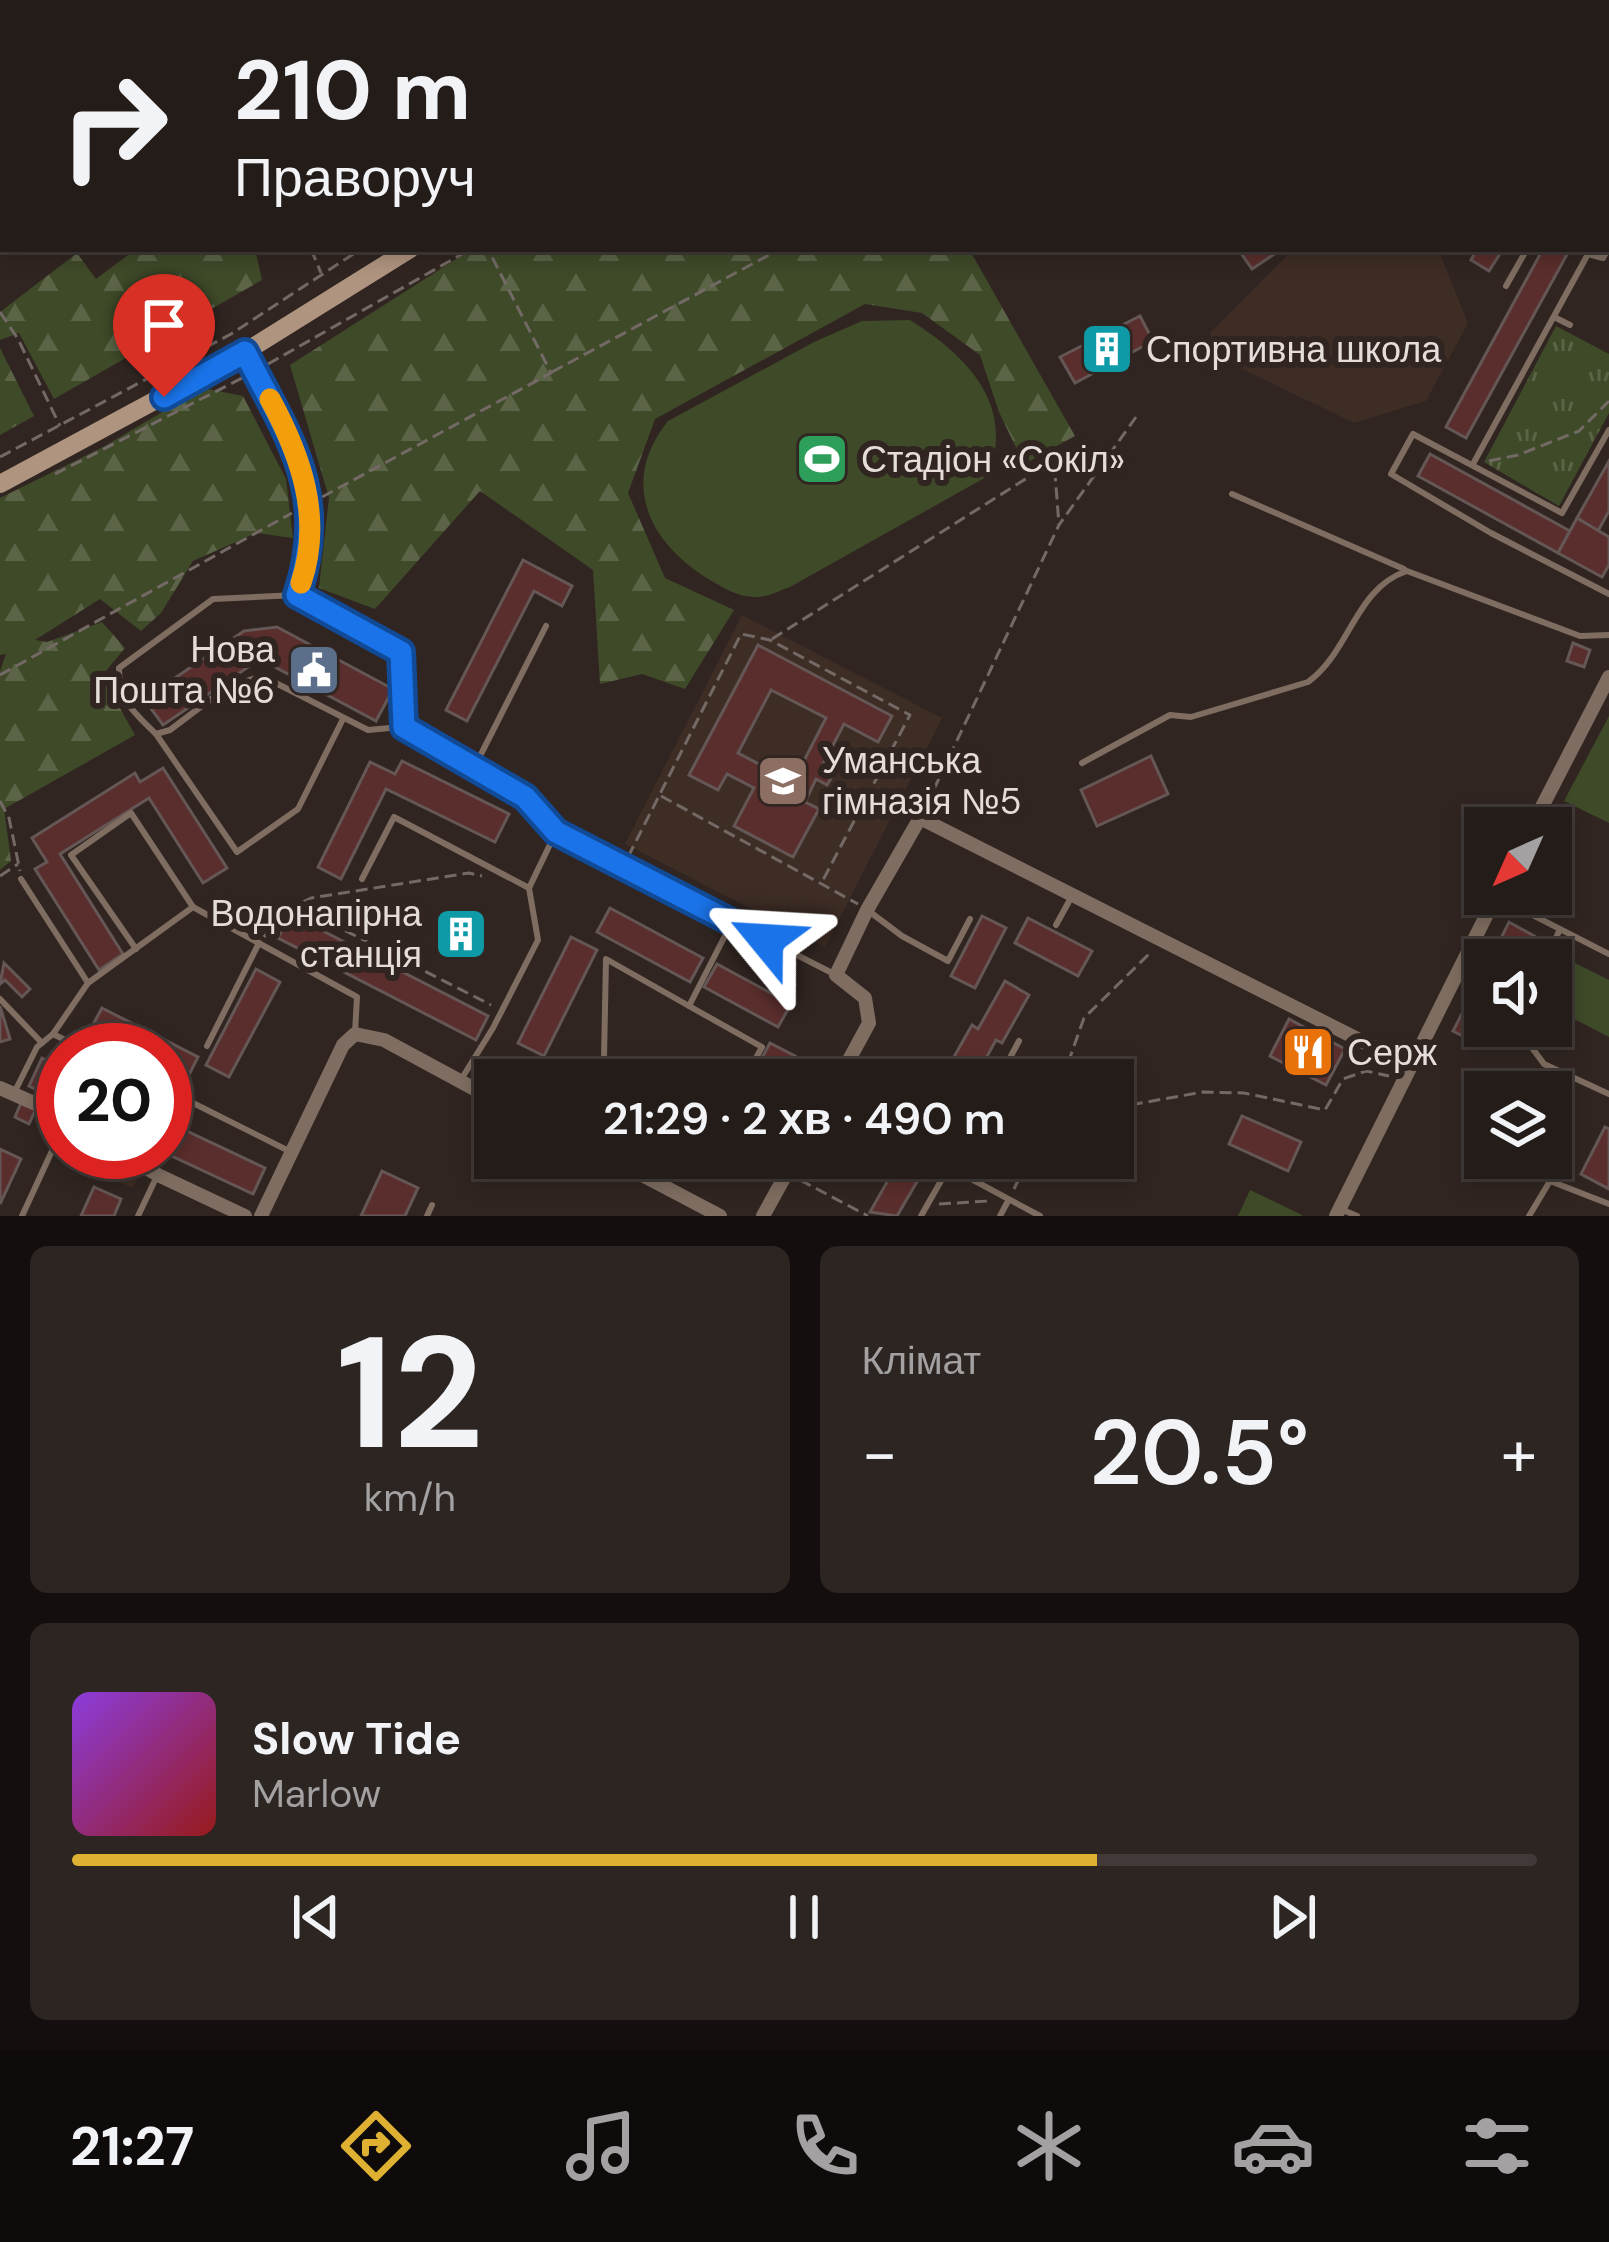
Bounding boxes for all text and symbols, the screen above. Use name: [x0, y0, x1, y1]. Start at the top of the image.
text: 210 m: [234, 36, 471, 145]
icon: right: [36, 48, 192, 204]
text: Праворуч: [234, 142, 476, 213]
pin: [113, 274, 215, 397]
icon: arrive: [131, 292, 197, 358]
building icon: Спортивна школа: [1079, 321, 1135, 377]
place label: Спортивна школа: [1146, 326, 1442, 373]
sports icon: Стадіон «Сокіл»: [794, 431, 850, 487]
place label: Стадіон «Сокіл»: [861, 436, 1125, 483]
place label: Нова Пошта №6: [93, 626, 276, 714]
public building icon: Нова Пошта №6: [286, 642, 342, 698]
place label: Уманська гімназія №5: [822, 737, 1022, 825]
school or university icon: Уманська гімназія №5: [755, 753, 811, 809]
north arrow: [1464, 807, 1572, 915]
map controls: [1464, 807, 1572, 1179]
position arrow: [703, 877, 829, 1003]
place label: Водонапірна станція: [210, 890, 423, 978]
building icon: Водонапірна станція: [433, 906, 489, 962]
button: sound: [1464, 939, 1572, 1047]
speed limit sign: 20: [36, 1023, 192, 1179]
restaurant icon: Серж: [1280, 1024, 1336, 1080]
place label: Серж: [1347, 1029, 1437, 1076]
button: layers: [1464, 1071, 1572, 1179]
text: 21:29 · 2 хв · 490 m: [603, 1089, 1005, 1148]
text: 12: [336, 1292, 483, 1495]
text: Клімат: [862, 1335, 981, 1386]
text: 20.5°: [1089, 1395, 1309, 1512]
text: −: [862, 1411, 898, 1496]
text: +: [1501, 1411, 1537, 1496]
text: km/h: [364, 1472, 456, 1523]
text: Slow Tide: [252, 1709, 461, 1768]
text: Marlow: [252, 1768, 381, 1819]
icon: previous: [283, 1884, 349, 1950]
icon: pause: [771, 1884, 837, 1950]
icon: next: [1260, 1884, 1326, 1950]
icon: directions: [334, 2104, 418, 2188]
icon: music: [559, 2104, 643, 2188]
icon: phone: [783, 2104, 867, 2188]
icon: climate: [1007, 2104, 1091, 2188]
icon: car: [1231, 2104, 1315, 2188]
icon: filters: [1455, 2104, 1539, 2188]
text: 21:27: [70, 2111, 194, 2182]

